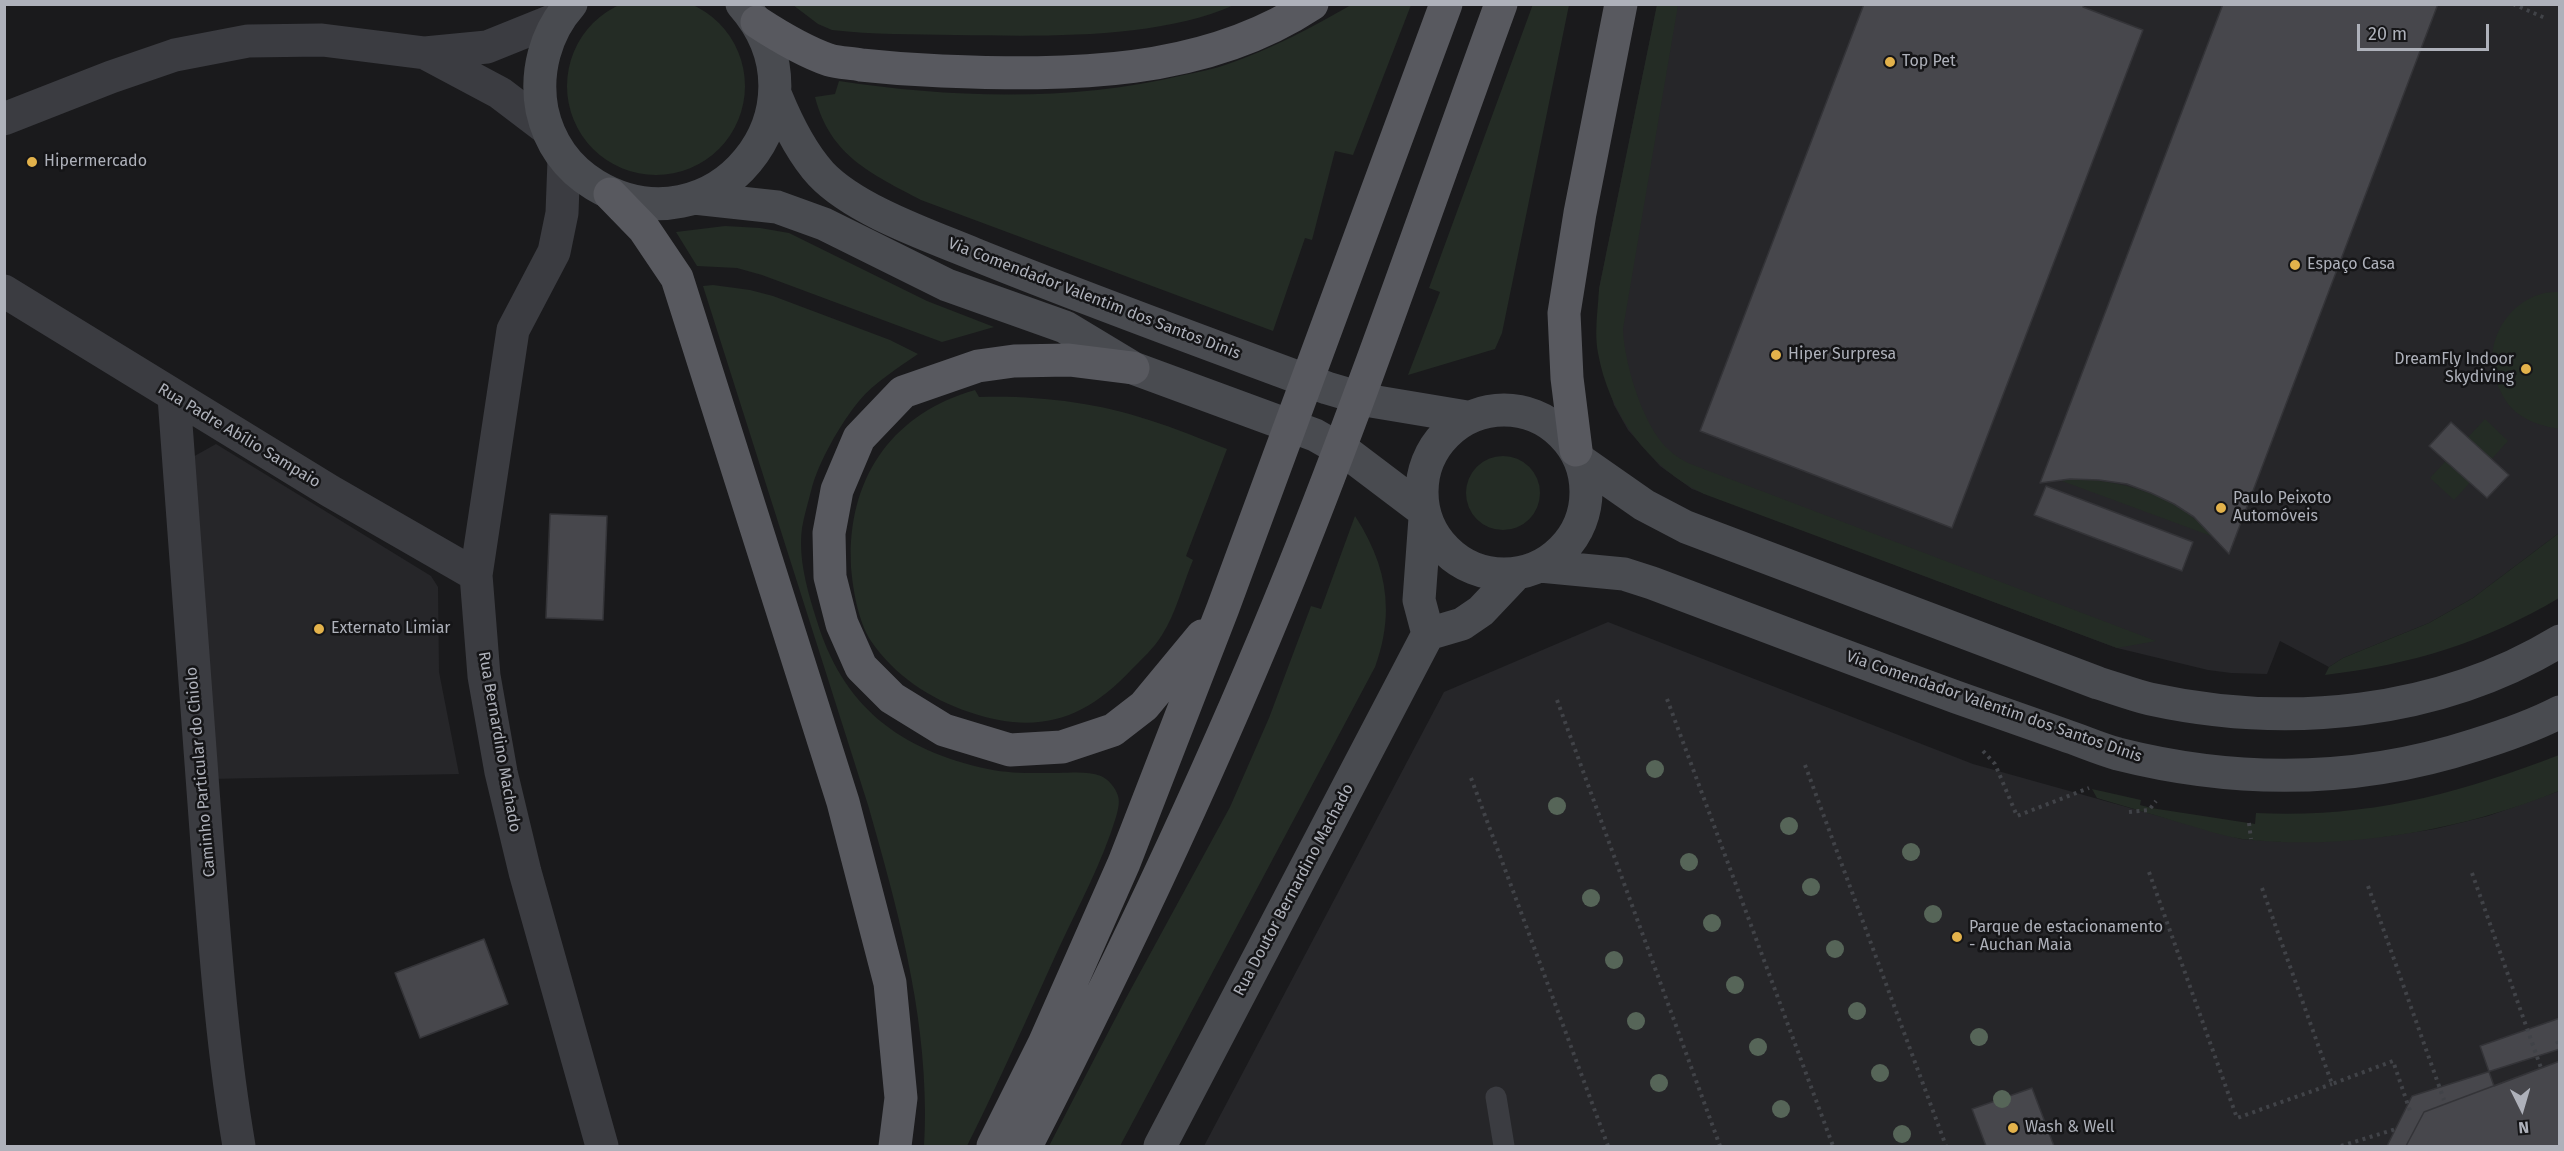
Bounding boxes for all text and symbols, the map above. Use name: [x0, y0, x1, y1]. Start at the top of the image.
scale bar: [2360, 12, 2492, 50]
text: 20 m: [2368, 23, 2407, 45]
place label: Top Pet: [1902, 52, 1956, 72]
marker: Top Pet: [1883, 55, 1897, 69]
place label: Hipermercado: [44, 152, 147, 172]
marker: Hipermercado: [25, 155, 39, 169]
street label: Via Comendador Valentim dos Santos Dinis: [945, 234, 1243, 364]
place label: Espaço Casa: [2307, 255, 2395, 275]
marker: Espaço Casa: [2288, 258, 2302, 272]
place label: Hiper Surpresa: [1788, 345, 1896, 365]
marker: Hiper Surpresa: [1769, 348, 1783, 362]
place label: DreamFly Indoor Skydiving: [2394, 350, 2514, 388]
marker: DreamFly Indoor Skydiving: [2519, 362, 2533, 376]
street label: Rua Padre Abílio Sampaio: [154, 380, 324, 492]
place label: Paulo Peixoto Automóveis: [2233, 489, 2332, 527]
marker: Paulo Peixoto Automóveis: [2214, 501, 2228, 515]
place label: Externato Limiar: [331, 619, 451, 639]
marker: Externato Limiar: [312, 622, 326, 636]
street label: Via Comendador Valentim dos Santos Dinis: [1844, 647, 2144, 767]
street label: Rua Bernardino Machado: [474, 650, 524, 834]
street label: Caminho Particular do Chiolo: [182, 666, 220, 878]
street label: Rua Doutor Bernardino Machado: [1230, 781, 1358, 999]
place label: Parque de estacionamento - Auchan Maia: [1969, 918, 2163, 956]
marker: Parque de estacionamento - Auchan Maia: [1950, 930, 1964, 944]
north arrow: [2492, 1079, 2552, 1139]
place label: Wash & Well: [2025, 1118, 2114, 1138]
text: N: [2518, 1118, 2530, 1137]
marker: Wash & Well: [2006, 1121, 2020, 1135]

